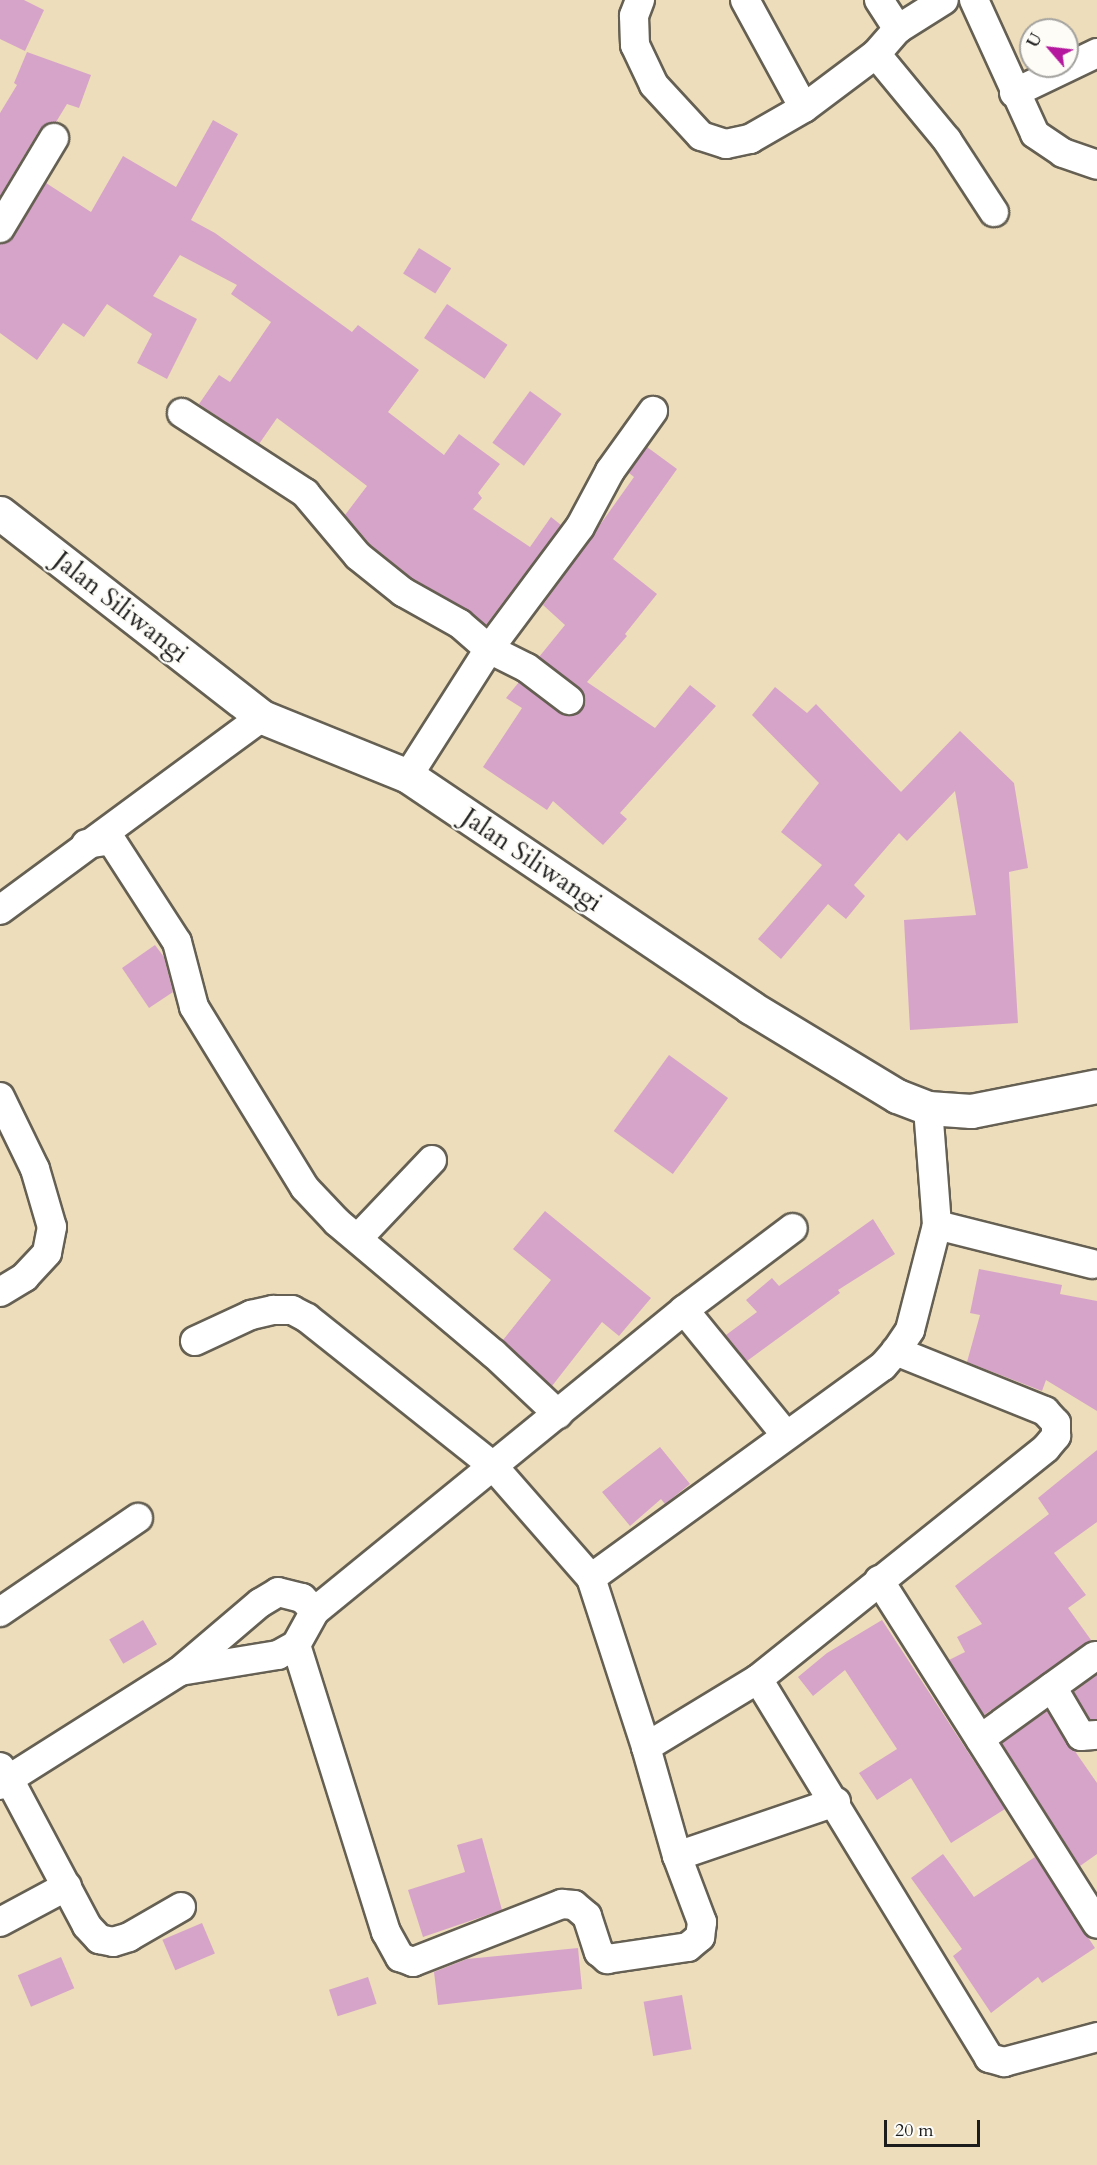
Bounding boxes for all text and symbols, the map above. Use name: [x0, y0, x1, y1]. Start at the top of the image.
north arrow: [1019, 18, 1079, 78]
text: U: [1022, 30, 1048, 51]
street label: Jalan Siliwangi: [47, 545, 195, 669]
street label: Jalan Siliwangi: [456, 802, 608, 918]
scale bar: [887, 2108, 983, 2146]
text: 20 m: [895, 2118, 934, 2143]

